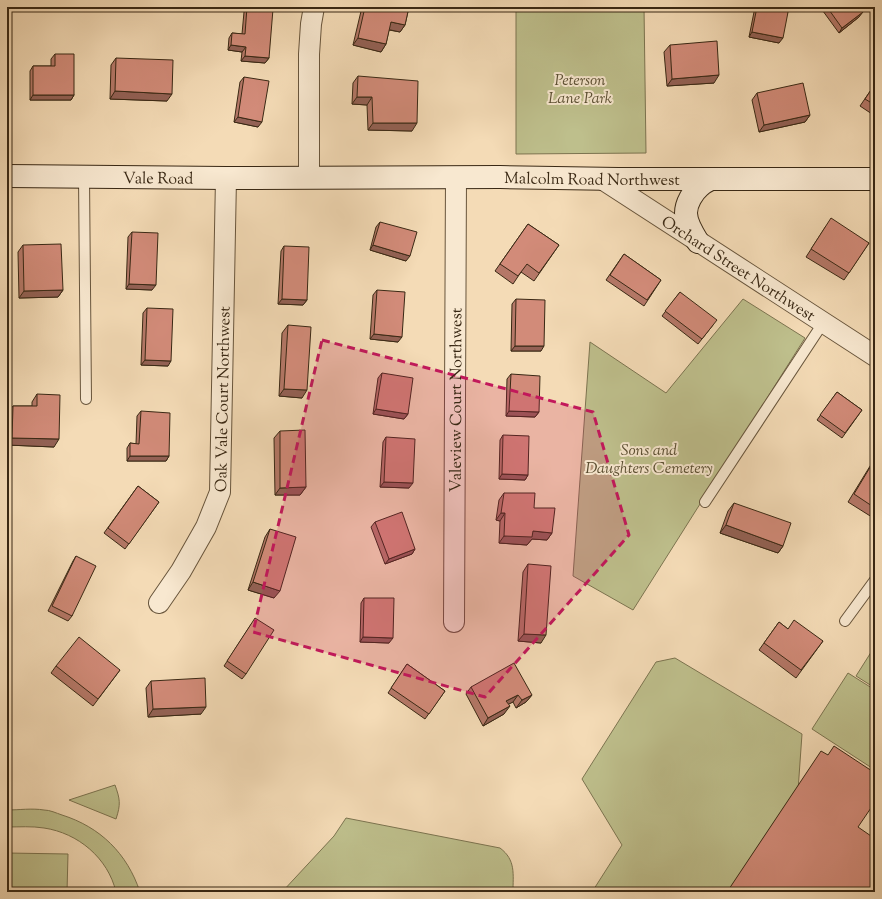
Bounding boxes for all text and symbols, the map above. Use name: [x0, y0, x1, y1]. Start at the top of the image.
park label: Peterson Lane Park: [548, 70, 612, 111]
street label: Vale Road: [123, 168, 193, 192]
street label: Malcolm Road Northwest: [504, 168, 680, 193]
street label: Orchard Street Northwest: [656, 211, 819, 329]
street label: Oak Vale Court Northwest: [211, 306, 238, 492]
street label: Valeview Court Northwest: [446, 307, 469, 492]
park label: Sons and Daughters Cemetery: [585, 440, 713, 481]

